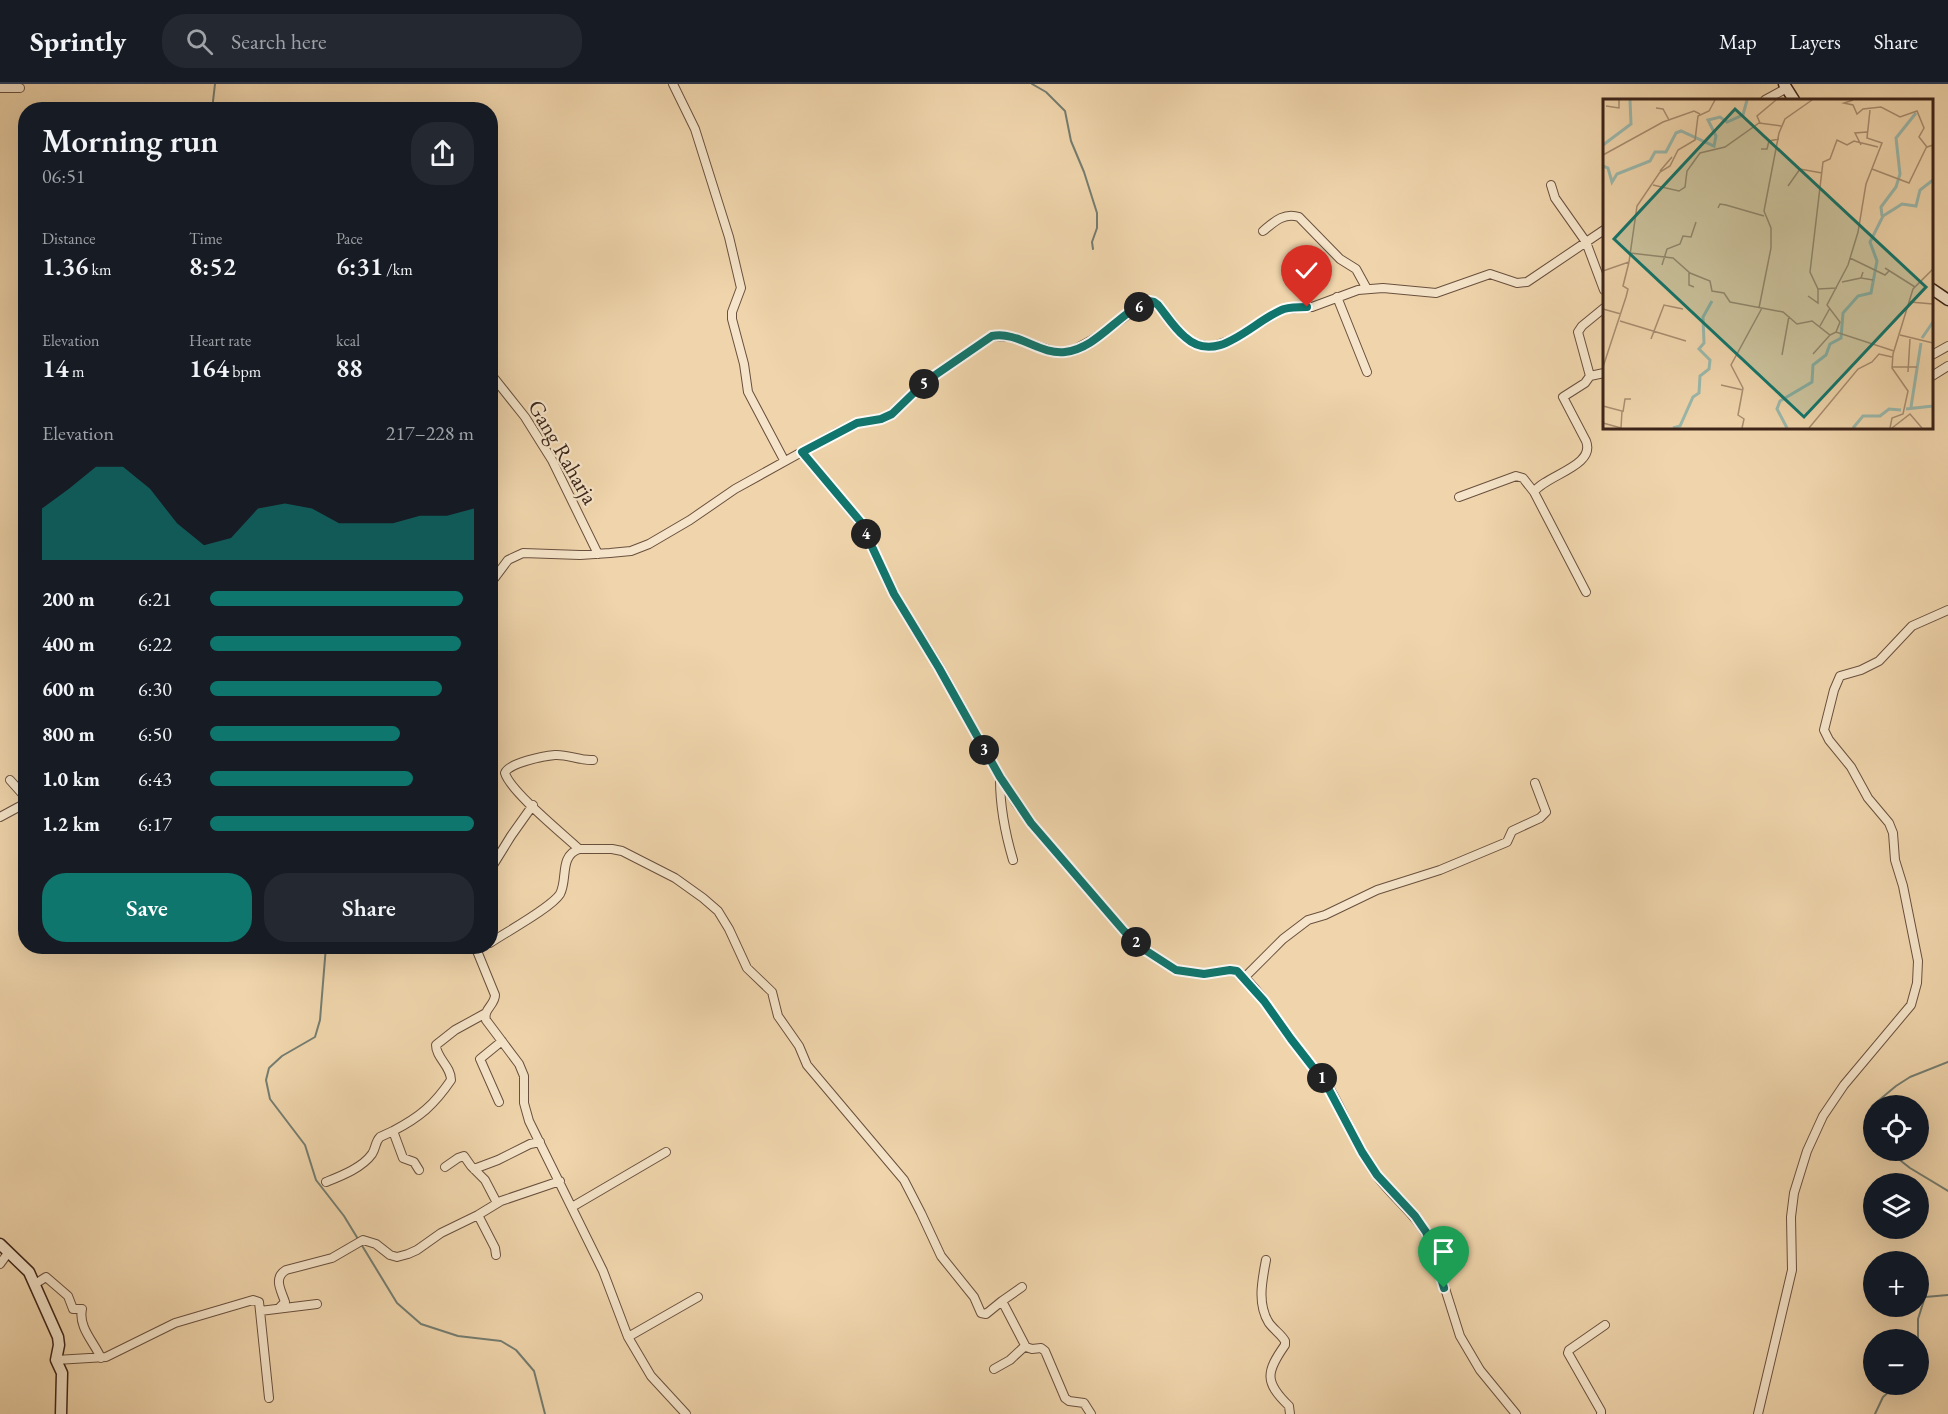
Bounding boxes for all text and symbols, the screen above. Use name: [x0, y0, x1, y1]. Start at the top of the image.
search box: [162, 14, 582, 68]
text: Sprintly: [30, 23, 126, 59]
icon: search: [183, 25, 216, 58]
text: Search here: [231, 27, 327, 56]
text: Map: [1719, 28, 1757, 55]
text: Layers: [1790, 28, 1841, 55]
text: Share: [1874, 28, 1918, 55]
inset map: [1603, 99, 1933, 429]
text: Morning run: [42, 119, 219, 162]
button: share: [411, 122, 474, 185]
text: 06:51: [42, 163, 85, 189]
text: Distance: [42, 228, 95, 249]
text: Time: [189, 228, 222, 249]
text: Pace: [336, 228, 363, 249]
pin: [1281, 245, 1332, 307]
text: 1.36: [42, 249, 88, 283]
text: 8:52: [189, 249, 236, 283]
text: 6:31: [336, 249, 383, 283]
icon: check: [1290, 254, 1323, 287]
text: km: [88, 259, 111, 280]
text: /km: [383, 259, 413, 280]
pin: 6: [1124, 292, 1154, 322]
text: 6: [1135, 296, 1143, 317]
text: Elevation: [42, 330, 100, 351]
text: Heart rate: [189, 330, 251, 351]
text: kcal: [336, 330, 360, 351]
text: 14: [42, 351, 69, 385]
text: 164: [189, 351, 229, 385]
text: 88: [336, 351, 363, 385]
text: m: [69, 361, 84, 382]
text: bpm: [229, 361, 261, 382]
pin: 5: [909, 369, 939, 399]
text: 5: [920, 373, 928, 394]
street label: Gang Raharja: [521, 394, 605, 510]
text: Elevation: [42, 420, 114, 446]
text: 217–228 m: [386, 420, 474, 446]
pin: 4: [851, 519, 881, 549]
text: 4: [862, 523, 870, 544]
text: 200 m: [42, 586, 95, 612]
text: 6:21: [138, 586, 172, 612]
text: 400 m: [42, 631, 95, 657]
text: 6:22: [138, 631, 172, 657]
text: 600 m: [42, 676, 95, 702]
text: 6:30: [138, 676, 172, 702]
text: 800 m: [42, 721, 95, 747]
text: 6:50: [138, 721, 172, 747]
pin: 3: [969, 735, 999, 765]
text: 3: [980, 739, 988, 760]
text: 1.0 km: [42, 766, 100, 792]
text: 6:43: [138, 766, 172, 792]
text: 1.2 km: [42, 811, 100, 837]
text: 6:17: [138, 811, 172, 837]
button: Save: [42, 873, 252, 942]
button: Share: [264, 873, 474, 942]
pin: 2: [1121, 927, 1151, 957]
text: 2: [1132, 931, 1140, 952]
pin: 1: [1307, 1063, 1337, 1093]
text: 1: [1318, 1067, 1326, 1088]
map controls: [1863, 1095, 1929, 1395]
button: locate: [1863, 1095, 1929, 1161]
button: layers: [1863, 1173, 1929, 1239]
pin: [1418, 1226, 1469, 1288]
icon: arrive: [1427, 1235, 1460, 1268]
button: +: [1863, 1251, 1929, 1317]
button: −: [1863, 1329, 1929, 1395]

